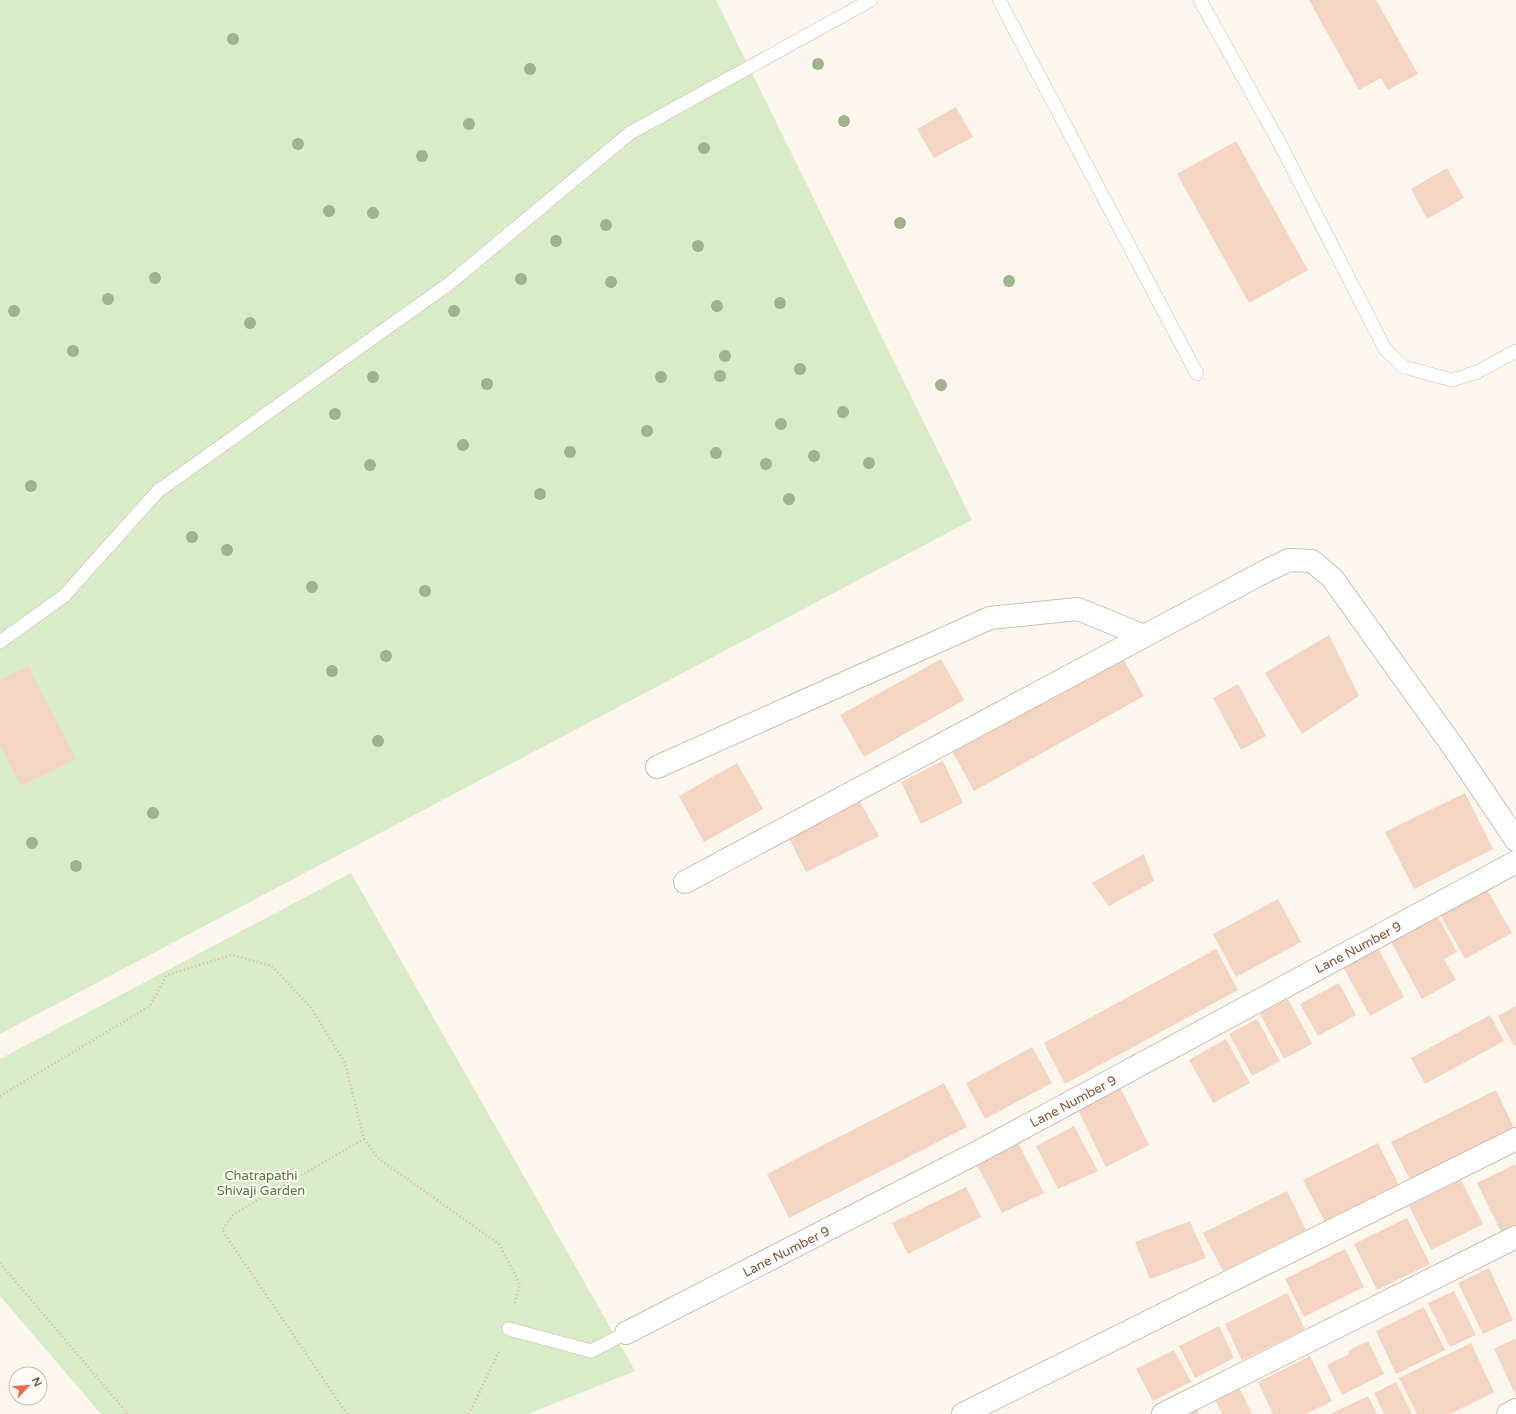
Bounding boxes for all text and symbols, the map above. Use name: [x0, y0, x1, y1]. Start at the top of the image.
street label: Lane Number 9: [1312, 918, 1404, 977]
street label: Lane Number 9: [1027, 1072, 1119, 1131]
park label: Chatrapathi Shivaji Garden: [217, 1168, 305, 1199]
street label: Lane Number 9: [740, 1223, 833, 1281]
north arrow: [8, 1366, 48, 1406]
text: N: [29, 1375, 44, 1389]

